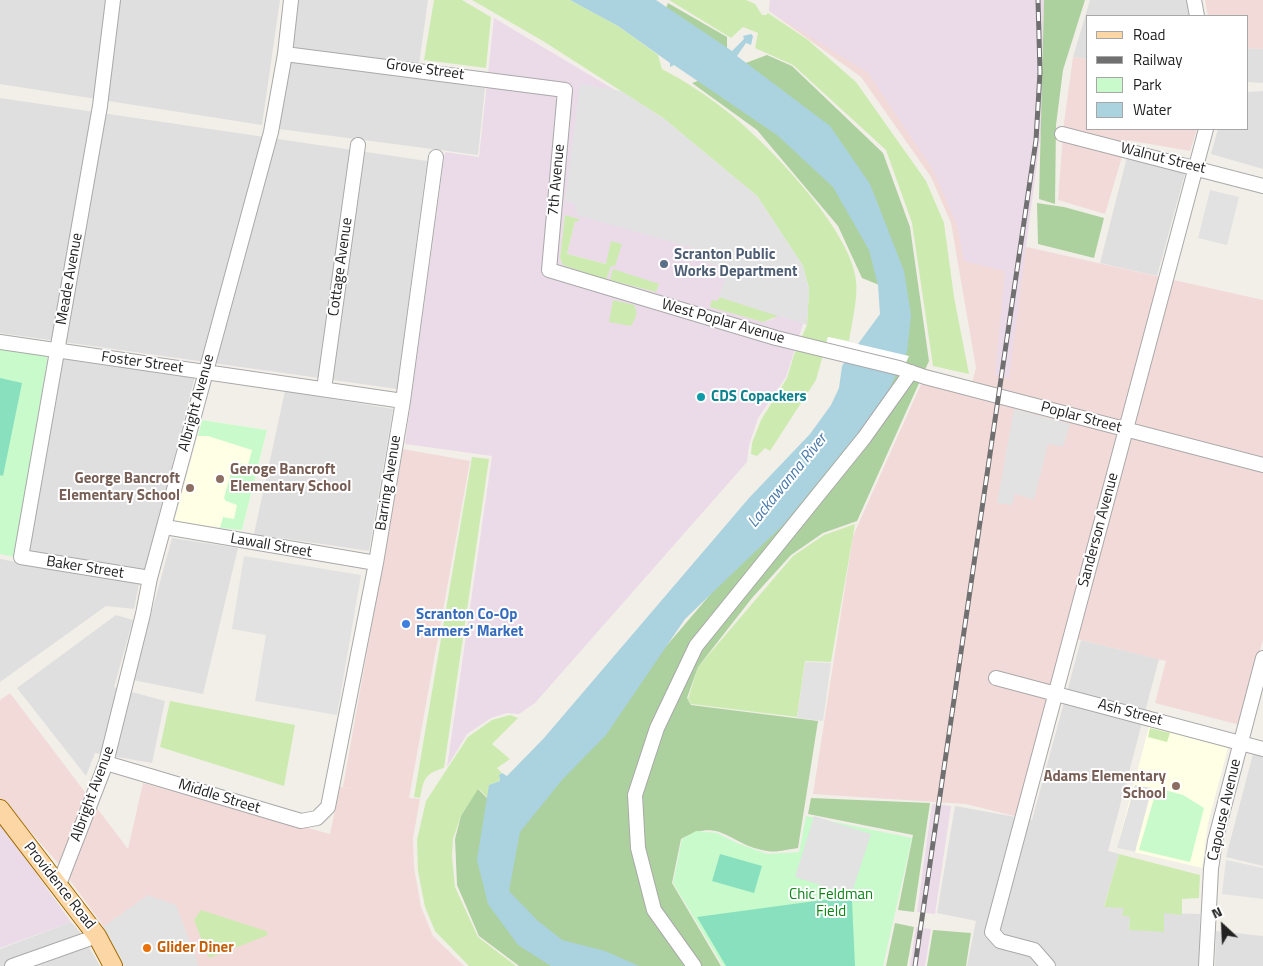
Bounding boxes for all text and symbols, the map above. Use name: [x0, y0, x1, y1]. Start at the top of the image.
legend: [1086, 15, 1248, 130]
text: Road: [1133, 23, 1165, 46]
text: Railway: [1133, 48, 1183, 71]
street label: Grove Street: [385, 56, 465, 84]
text: Park: [1133, 73, 1162, 96]
text: Water: [1133, 98, 1172, 121]
street label: Walnut Street: [1118, 140, 1208, 178]
street label: 7th Avenue: [545, 143, 569, 217]
street label: Cottage Avenue: [325, 217, 357, 317]
street label: Meade Avenue: [53, 231, 87, 327]
place label: Scranton Public Works Department: [674, 246, 797, 281]
marker: Scranton Public Works Department: [658, 258, 670, 270]
street label: West Poplar Avenue: [659, 296, 787, 348]
street label: Foster Street: [100, 348, 184, 378]
street label: Albright Avenue: [175, 352, 219, 454]
place label: CDS Copackers: [711, 388, 807, 406]
marker: CDS Copackers: [695, 391, 707, 403]
street label: Poplar Street: [1039, 399, 1123, 437]
water label: Lackawanna River: [744, 430, 832, 532]
street label: Barring Avenue: [373, 434, 405, 532]
place label: Geroge Bancroft Elementary School: [230, 461, 351, 496]
place label: George Bancroft Elementary School: [59, 470, 180, 505]
street label: Sanderson Avenue: [1075, 471, 1123, 589]
marker: Geroge Bancroft Elementary School: [214, 473, 226, 485]
marker: George Bancroft Elementary School: [184, 482, 196, 494]
street label: Lawall Street: [229, 530, 313, 562]
street label: Baker Street: [45, 553, 125, 583]
place label: Scranton Co-Op Farmers' Market: [416, 606, 524, 641]
marker: Scranton Co-Op Farmers' Market: [400, 618, 412, 630]
street label: Ash Street: [1096, 696, 1164, 730]
street label: Albright Avenue: [67, 744, 119, 844]
street label: Capouse Avenue: [1205, 757, 1245, 863]
place label: Adams Elementary School: [1043, 768, 1166, 803]
street label: Middle Street: [176, 776, 262, 818]
marker: Adams Elementary School: [1170, 780, 1182, 792]
street label: Providence Road: [19, 839, 99, 933]
park label: Chic Feldman Field: [789, 886, 873, 921]
text: N: [1208, 900, 1225, 924]
north arrow: [1198, 901, 1248, 951]
place label: Glider Diner: [157, 939, 234, 957]
marker: Glider Diner: [141, 942, 153, 954]

